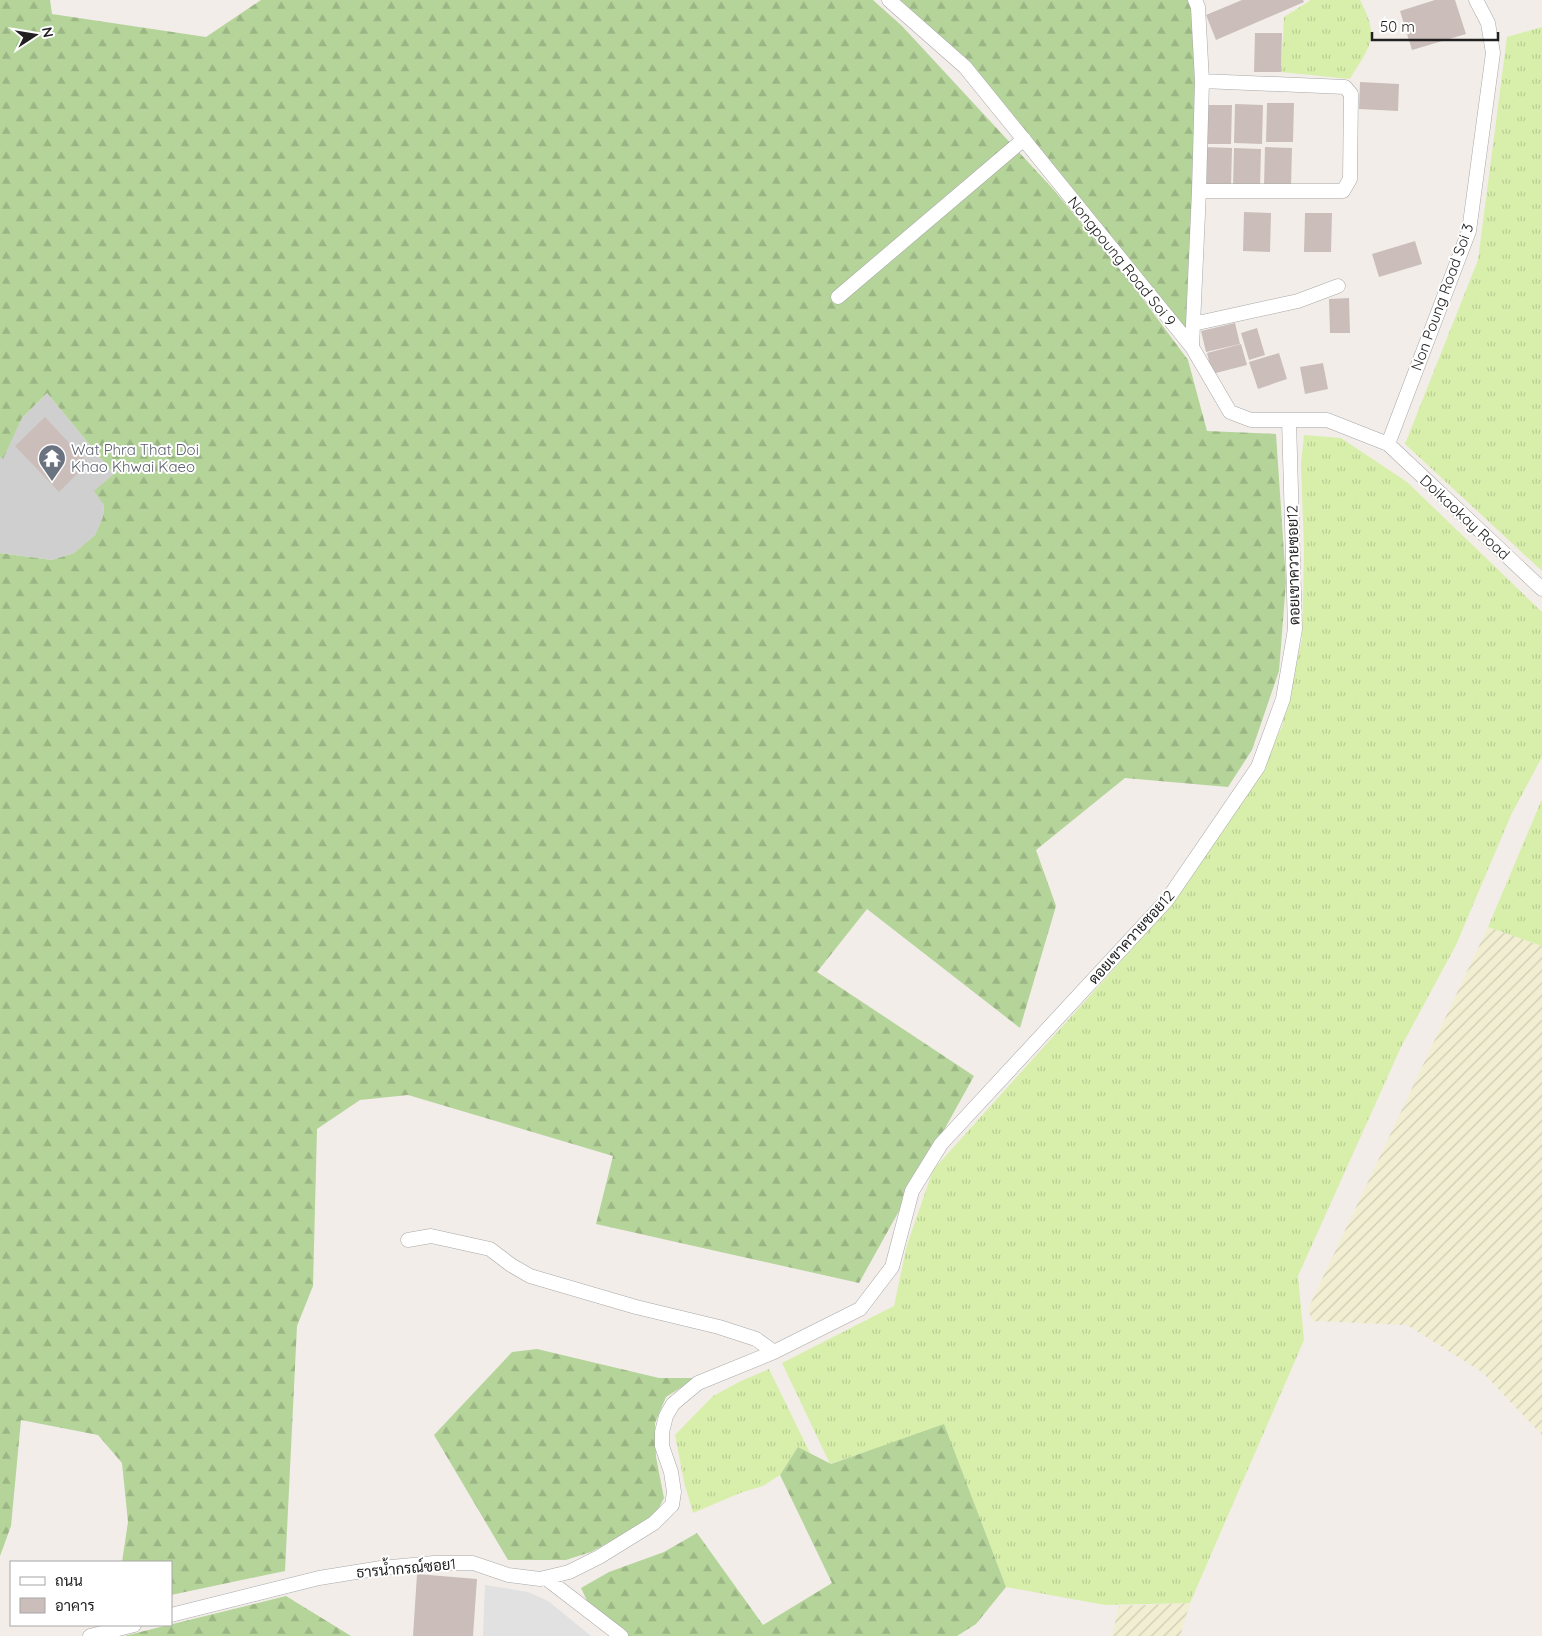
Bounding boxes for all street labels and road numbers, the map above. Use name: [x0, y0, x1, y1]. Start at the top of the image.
street label: Nongpoung Road Soi 9: [1064, 192, 1180, 330]
street label: Non Poung Road Soi 3: [1407, 221, 1478, 373]
street label: Doikaokay Road: [1416, 470, 1514, 564]
street label: ดอยเขาควายซอย12: [1282, 505, 1304, 625]
street label: ดอยเขาควายซอย12: [1084, 886, 1178, 988]
street label: ธารน้ำกรณ์ซอย1: [355, 1551, 457, 1582]

